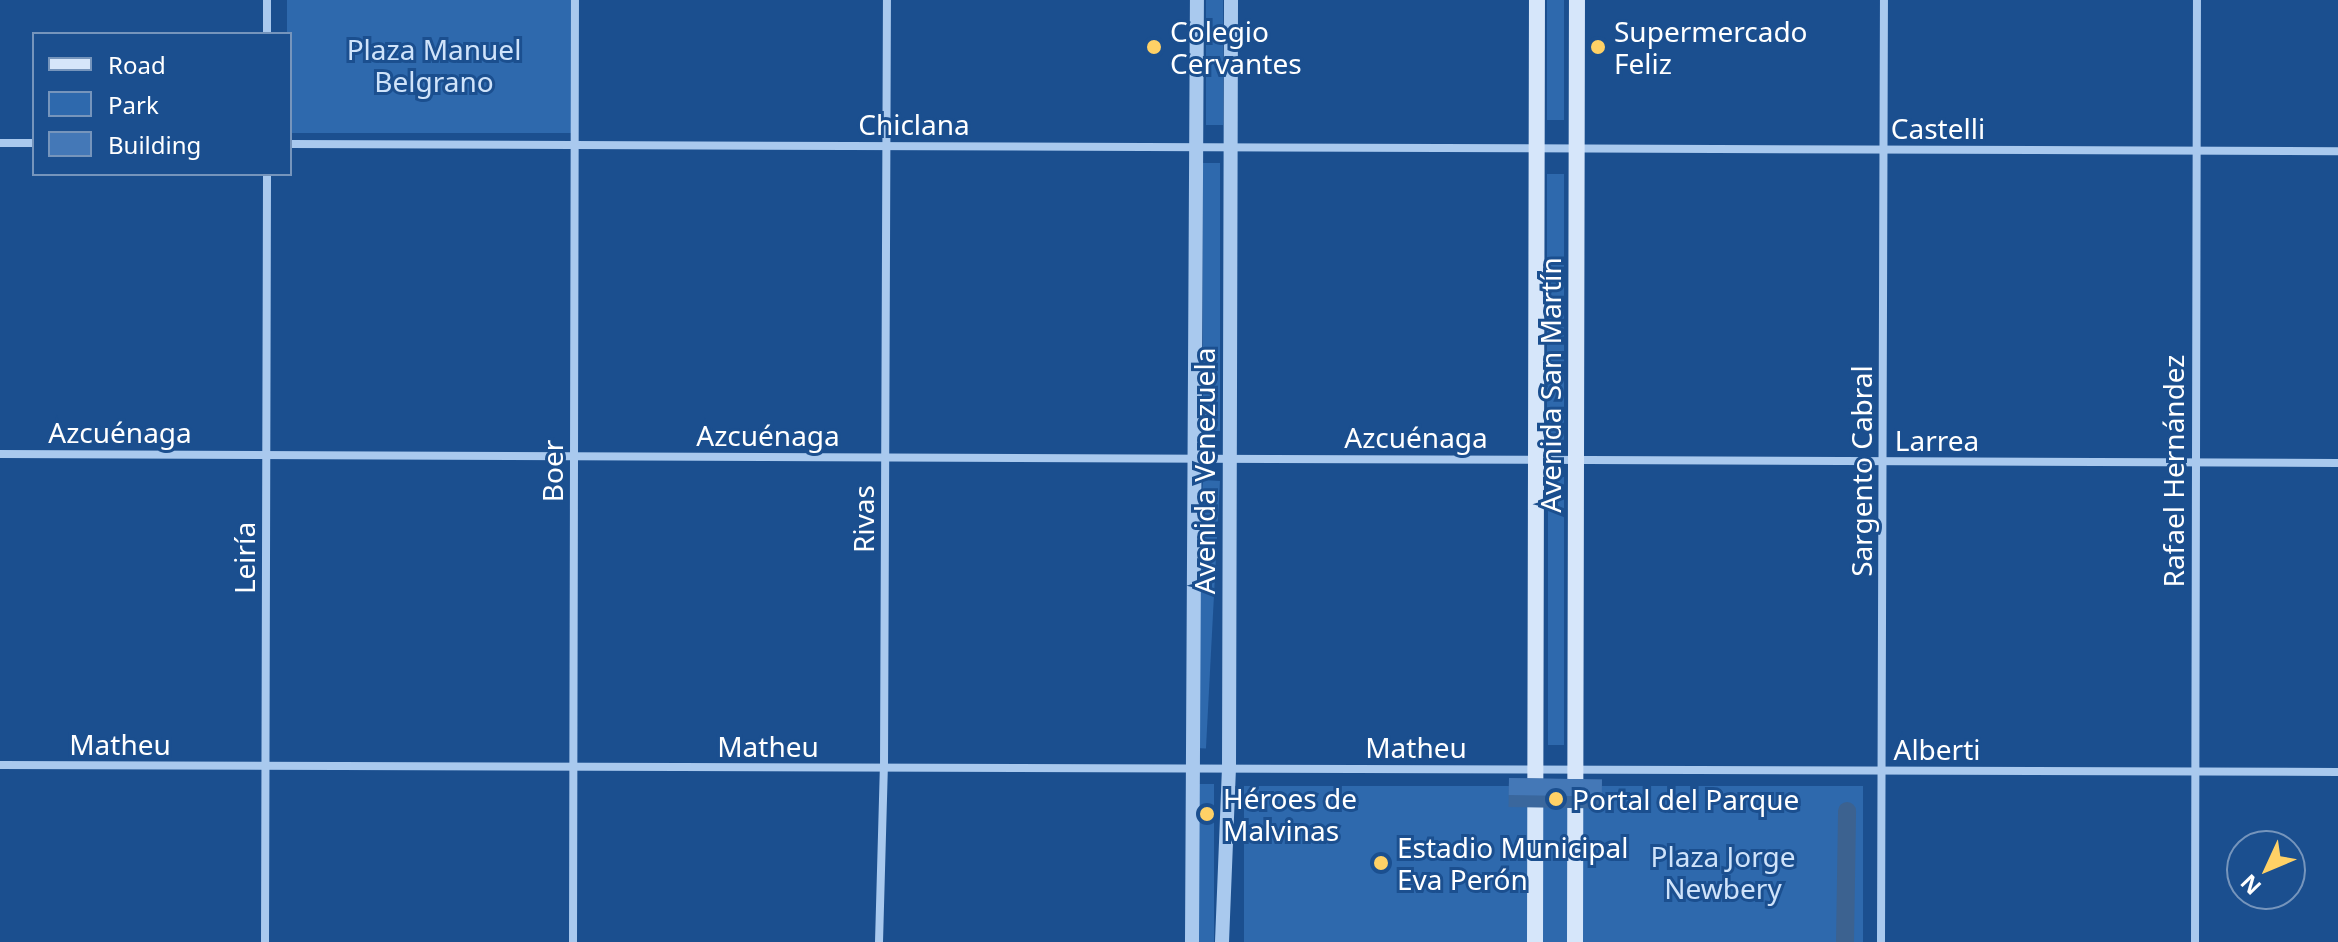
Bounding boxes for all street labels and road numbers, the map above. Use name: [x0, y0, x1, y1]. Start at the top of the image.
street label: Chiclana: [858, 107, 970, 141]
street label: Castelli: [1891, 111, 1985, 145]
street label: Avenida San Martín: [1533, 257, 1567, 513]
street label: Avenida Venezuela: [1187, 348, 1221, 594]
street label: Rafael Hernández: [2156, 354, 2190, 588]
street label: Sargento Cabral: [1844, 365, 1878, 577]
street label: Azcuénaga: [48, 415, 192, 449]
street label: Azcuénaga: [696, 418, 840, 452]
street label: Azcuénaga: [1344, 420, 1488, 454]
street label: Larrea: [1895, 423, 1979, 457]
street label: Boer: [535, 440, 569, 502]
street label: Rivas: [846, 485, 880, 553]
street label: Leiría: [227, 522, 261, 594]
street label: Matheu: [69, 727, 171, 761]
street label: Matheu: [717, 729, 819, 763]
street label: Matheu: [1365, 730, 1467, 764]
street label: Alberti: [1893, 732, 1981, 766]

